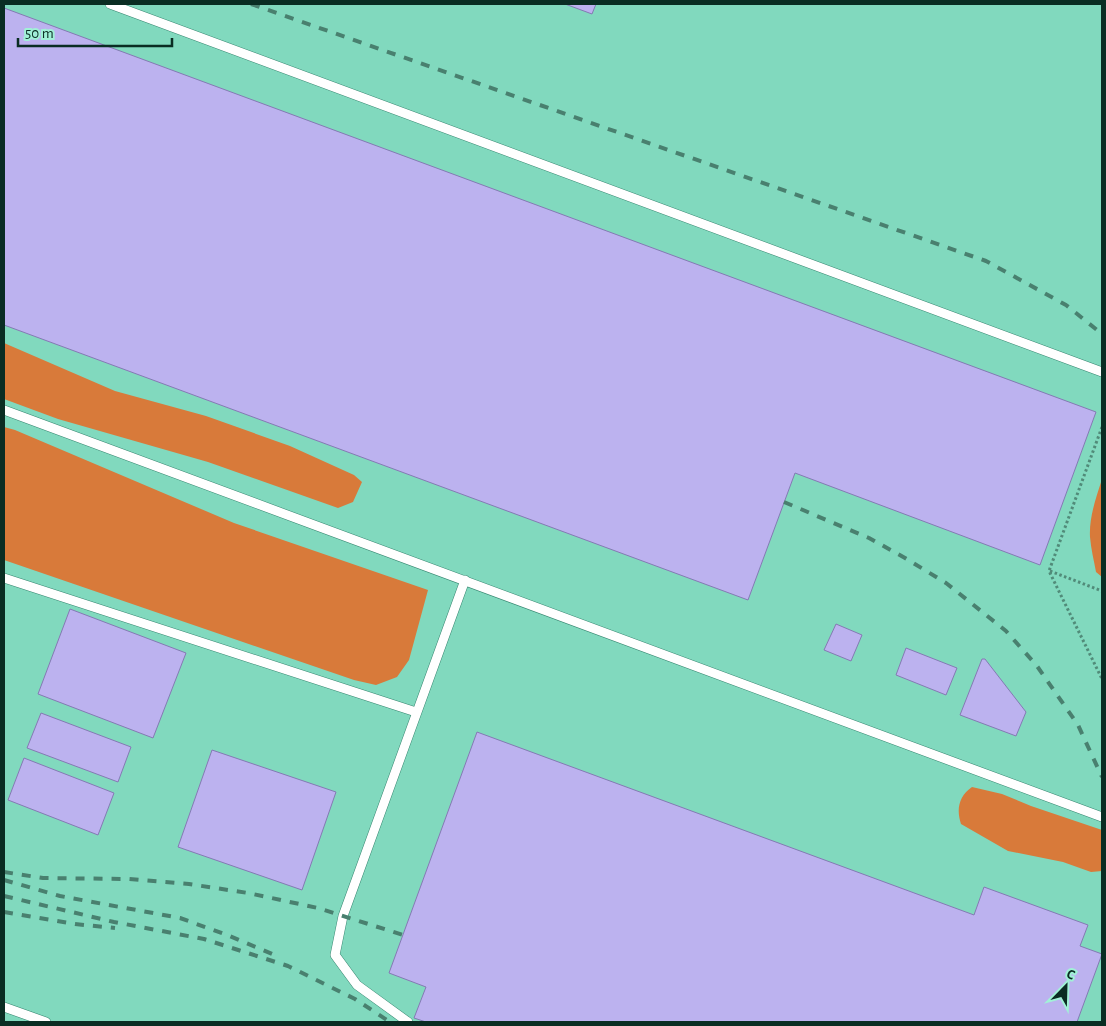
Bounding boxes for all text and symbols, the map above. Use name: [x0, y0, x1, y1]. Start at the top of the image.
scale bar: [18, 15, 171, 47]
text: 50 m: [25, 26, 54, 41]
north arrow: [1041, 961, 1091, 1011]
text: С: [1064, 967, 1077, 983]

